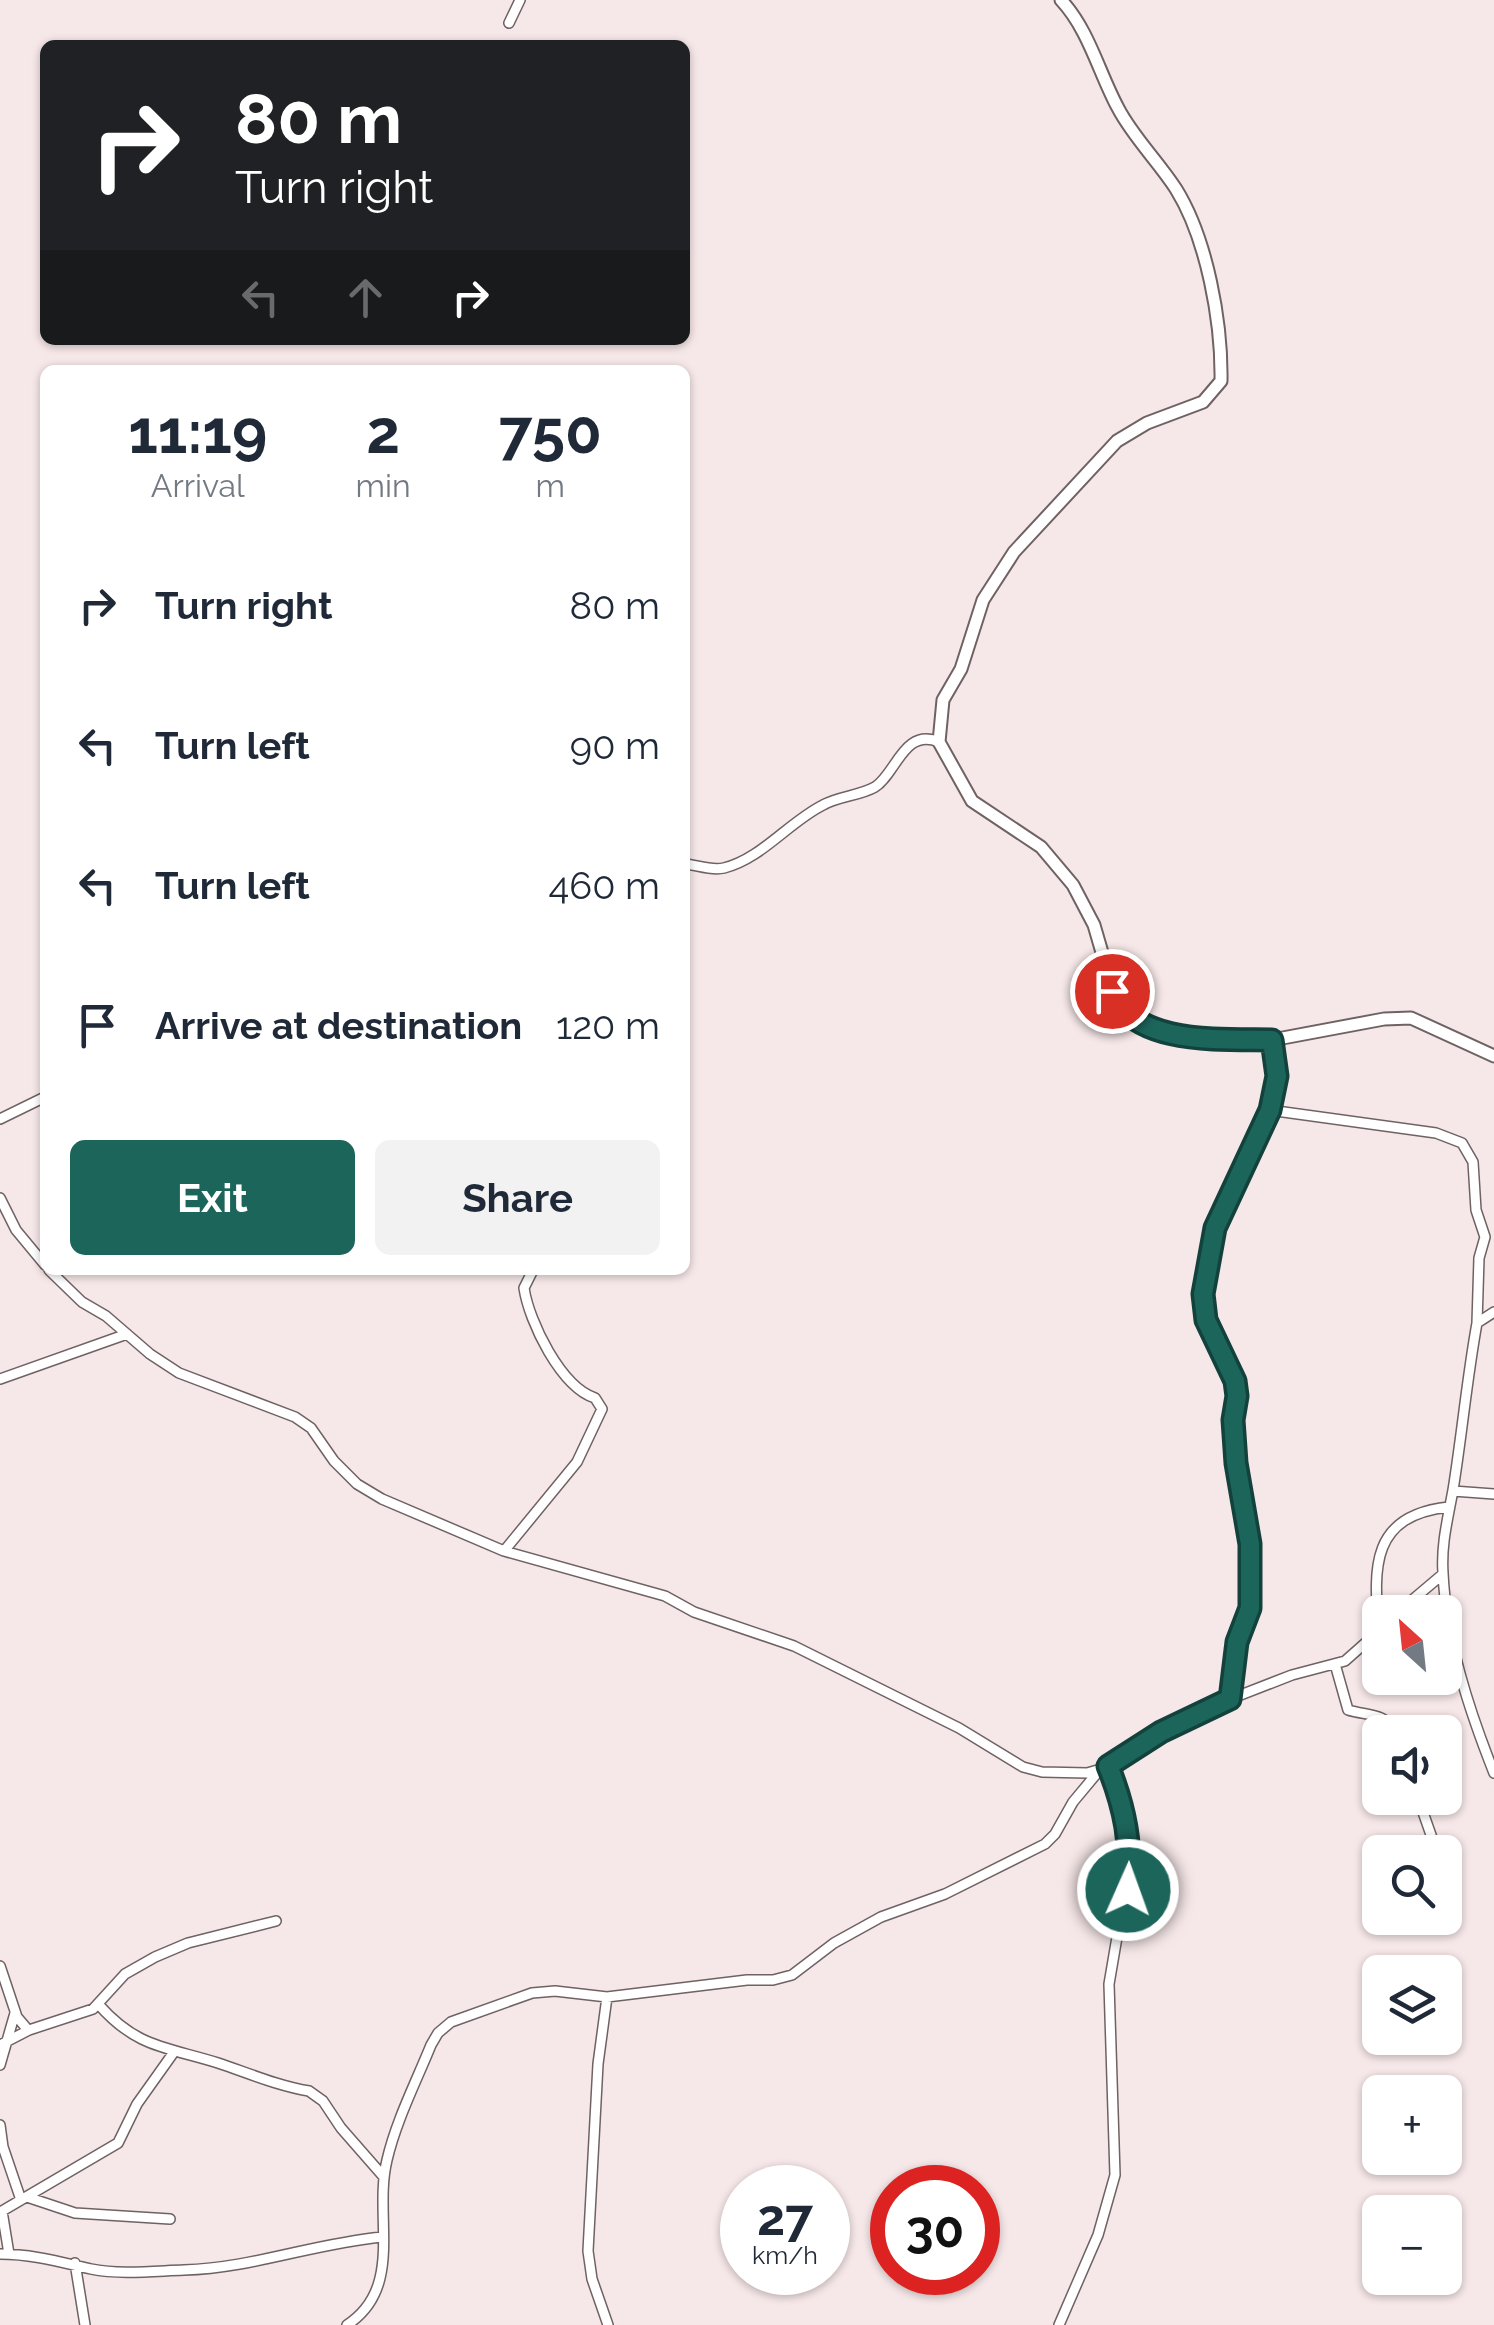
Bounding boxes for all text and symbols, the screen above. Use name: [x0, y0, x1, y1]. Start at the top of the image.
text: 80 m: [235, 77, 402, 159]
icon: right: [70, 80, 200, 210]
text: Turn right: [235, 161, 433, 214]
icon: left: [233, 270, 288, 325]
icon: ahead: [338, 270, 393, 325]
icon: right: [443, 270, 498, 325]
text: 11:19: [128, 397, 267, 467]
text: 2: [366, 397, 400, 467]
text: 750: [499, 397, 602, 467]
text: Arrival: [151, 467, 245, 504]
text: min: [356, 467, 411, 504]
text: m: [536, 467, 565, 504]
icon: right: [70, 578, 125, 633]
text: Turn right: [155, 583, 332, 628]
text: 80 m: [570, 583, 660, 628]
icon: left: [70, 718, 125, 773]
text: Turn left: [155, 723, 310, 768]
text: 90 m: [570, 723, 660, 768]
icon: left: [70, 858, 125, 913]
text: Turn left: [155, 863, 310, 908]
text: 460 m: [548, 863, 660, 908]
pin: [1070, 949, 1155, 1034]
icon: arrive: [1085, 964, 1140, 1019]
icon: arrive: [70, 998, 125, 1053]
text: Arrive at destination: [155, 1003, 522, 1048]
text: 120 m: [556, 1003, 660, 1048]
button: Exit: [70, 1140, 355, 1255]
button: Share: [375, 1140, 660, 1255]
north arrow: [1362, 1595, 1462, 1695]
map controls: [1362, 1595, 1462, 2295]
button: sound: [1362, 1715, 1462, 1815]
button: search: [1362, 1835, 1462, 1935]
position arrow: [1076, 1838, 1180, 1942]
button: layers: [1362, 1955, 1462, 2055]
button: +: [1362, 2075, 1462, 2175]
speed limit sign: 30: [870, 2165, 1000, 2295]
text: 27: [757, 2188, 813, 2247]
button: −: [1362, 2195, 1462, 2295]
text: km/h: [752, 2240, 818, 2270]

